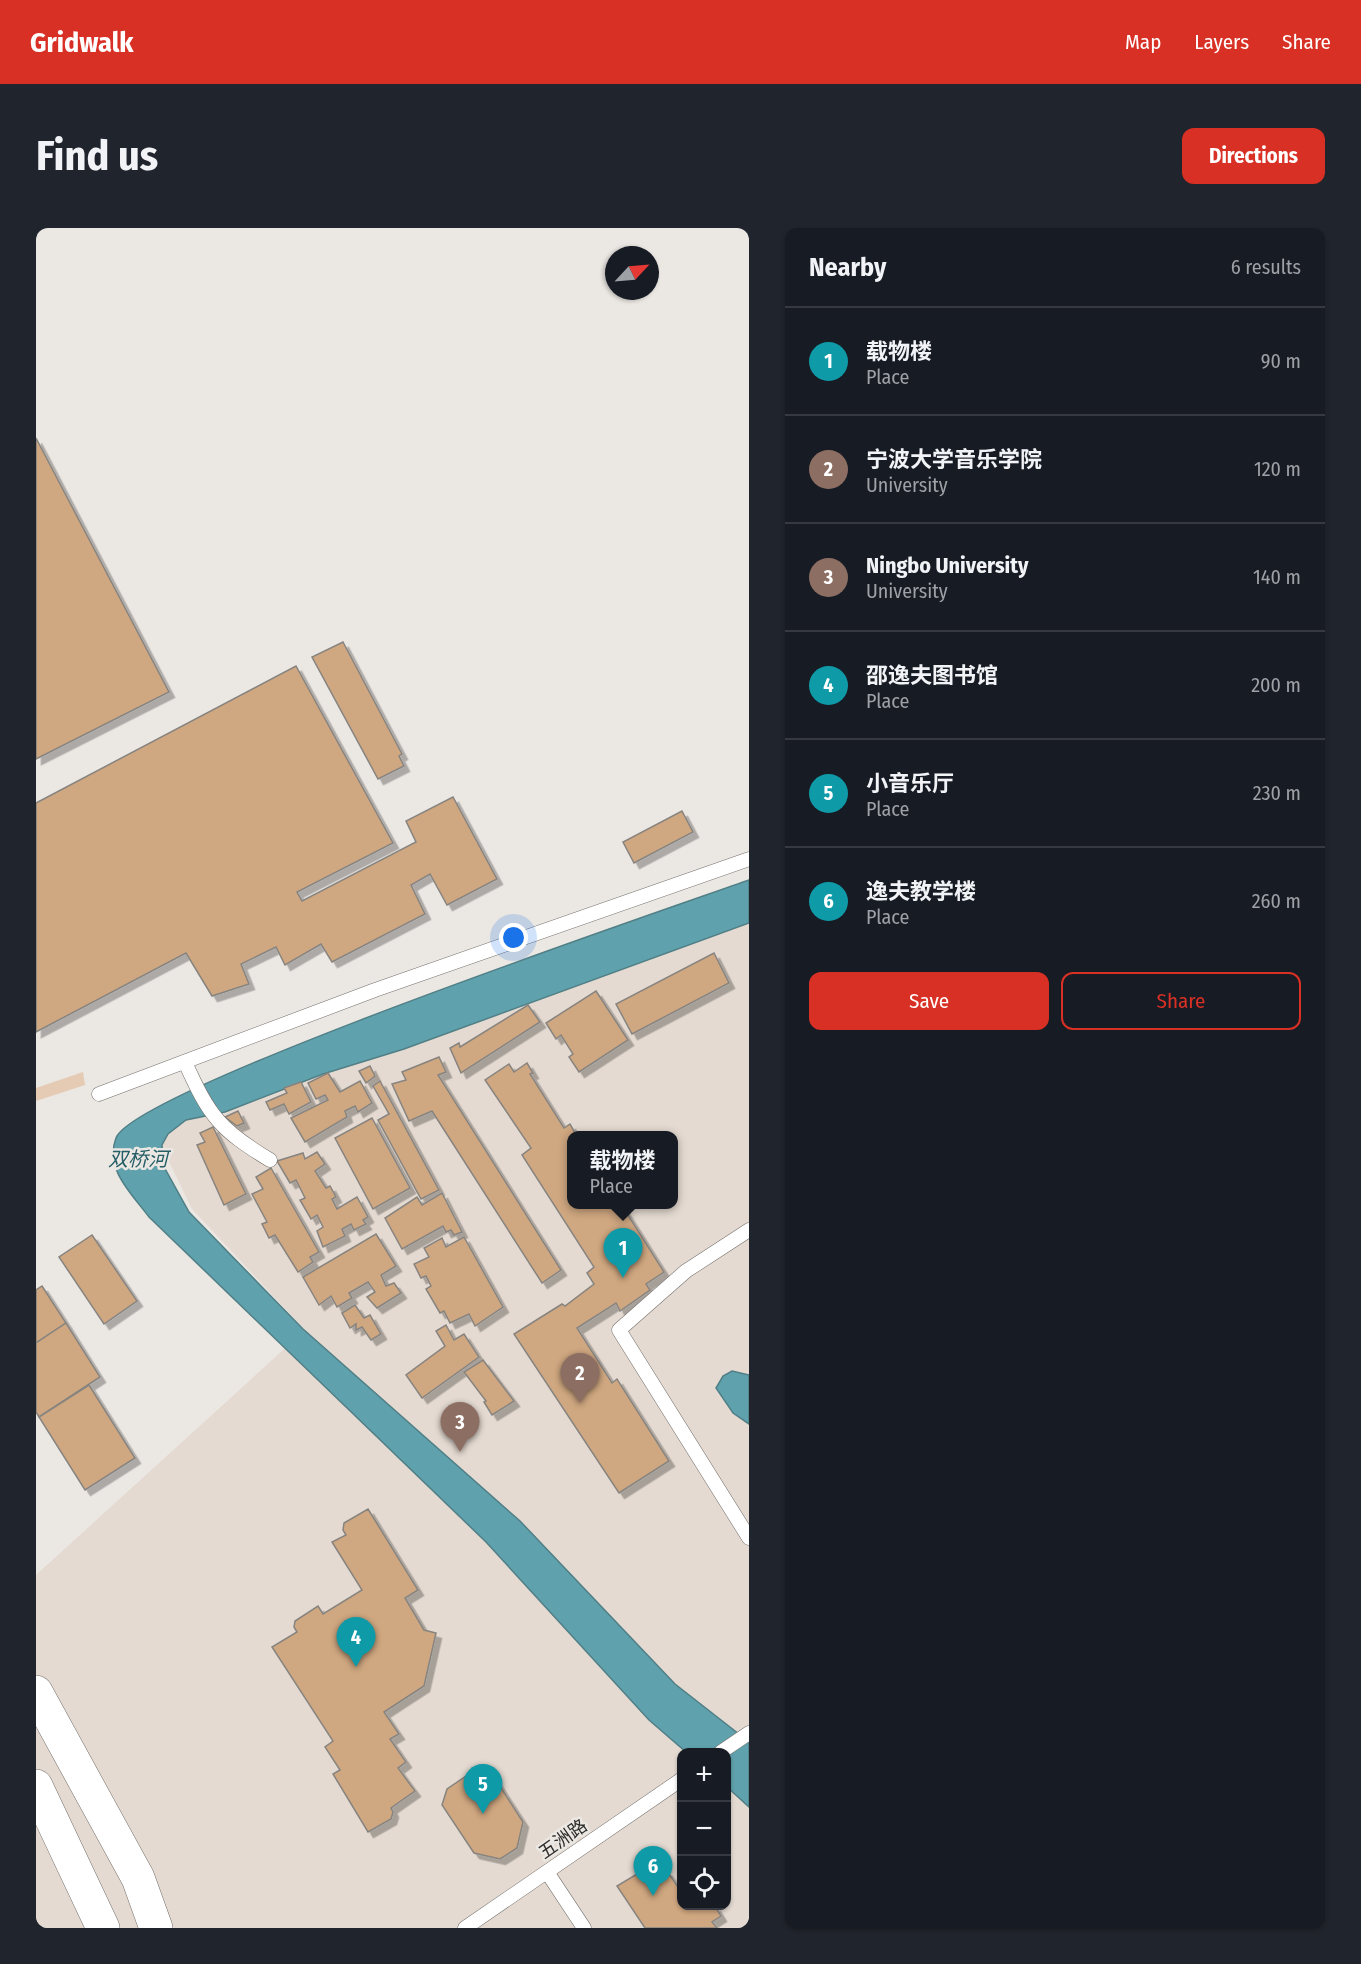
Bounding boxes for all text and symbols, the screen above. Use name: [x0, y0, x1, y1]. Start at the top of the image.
text: Gridwalk: [30, 26, 134, 59]
text: Map: [1125, 29, 1161, 55]
text: Layers: [1194, 29, 1249, 55]
text: Share: [1282, 29, 1331, 55]
button: Directions: [1182, 128, 1325, 184]
text: Find us: [36, 131, 158, 181]
north arrow: [605, 246, 659, 300]
text: Nearby: [809, 252, 886, 283]
text: 6 results: [1231, 255, 1301, 279]
text: 载物楼: [866, 338, 932, 365]
text: 1: [824, 349, 833, 373]
text: 90 m: [1261, 349, 1301, 373]
text: Place: [866, 365, 909, 389]
text: 宁波大学音乐学院: [866, 446, 1042, 473]
text: 2: [824, 457, 833, 481]
text: 120 m: [1254, 457, 1301, 481]
text: University: [866, 473, 948, 497]
text: Ningbo University: [866, 552, 1028, 579]
text: 3: [824, 565, 833, 589]
text: 140 m: [1253, 565, 1301, 589]
text: University: [866, 579, 948, 603]
text: 邵逸夫图书馆: [866, 662, 998, 689]
text: 4: [823, 673, 834, 697]
text: 200 m: [1251, 673, 1301, 697]
text: Place: [866, 689, 909, 713]
text: 小音乐厅: [866, 770, 954, 797]
text: 5: [824, 781, 833, 805]
text: 230 m: [1253, 781, 1301, 805]
text: Place: [866, 797, 909, 821]
text: 逸夫教学楼: [866, 878, 976, 905]
text: 6: [823, 889, 834, 913]
text: 260 m: [1252, 889, 1301, 913]
text: Place: [866, 905, 909, 929]
your location: [499, 923, 528, 952]
button: Save: [809, 972, 1049, 1030]
button: Share: [1061, 972, 1301, 1030]
popup: [567, 1131, 678, 1209]
water label: 双桥河: [108, 1147, 172, 1171]
text: 载物楼: [589, 1147, 656, 1174]
text: Place: [589, 1174, 633, 1198]
pin: 1: [604, 1228, 642, 1278]
pin: 2: [560, 1354, 600, 1403]
pin: 3: [440, 1402, 480, 1452]
pin: 4: [336, 1618, 376, 1667]
map controls: [677, 1748, 731, 1910]
button: +: [677, 1748, 731, 1802]
pin: 5: [464, 1764, 502, 1814]
button: −: [677, 1802, 731, 1856]
street label: 五洲路: [535, 1815, 591, 1863]
pin: 6: [634, 1846, 672, 1896]
button: locate: [677, 1856, 731, 1910]

